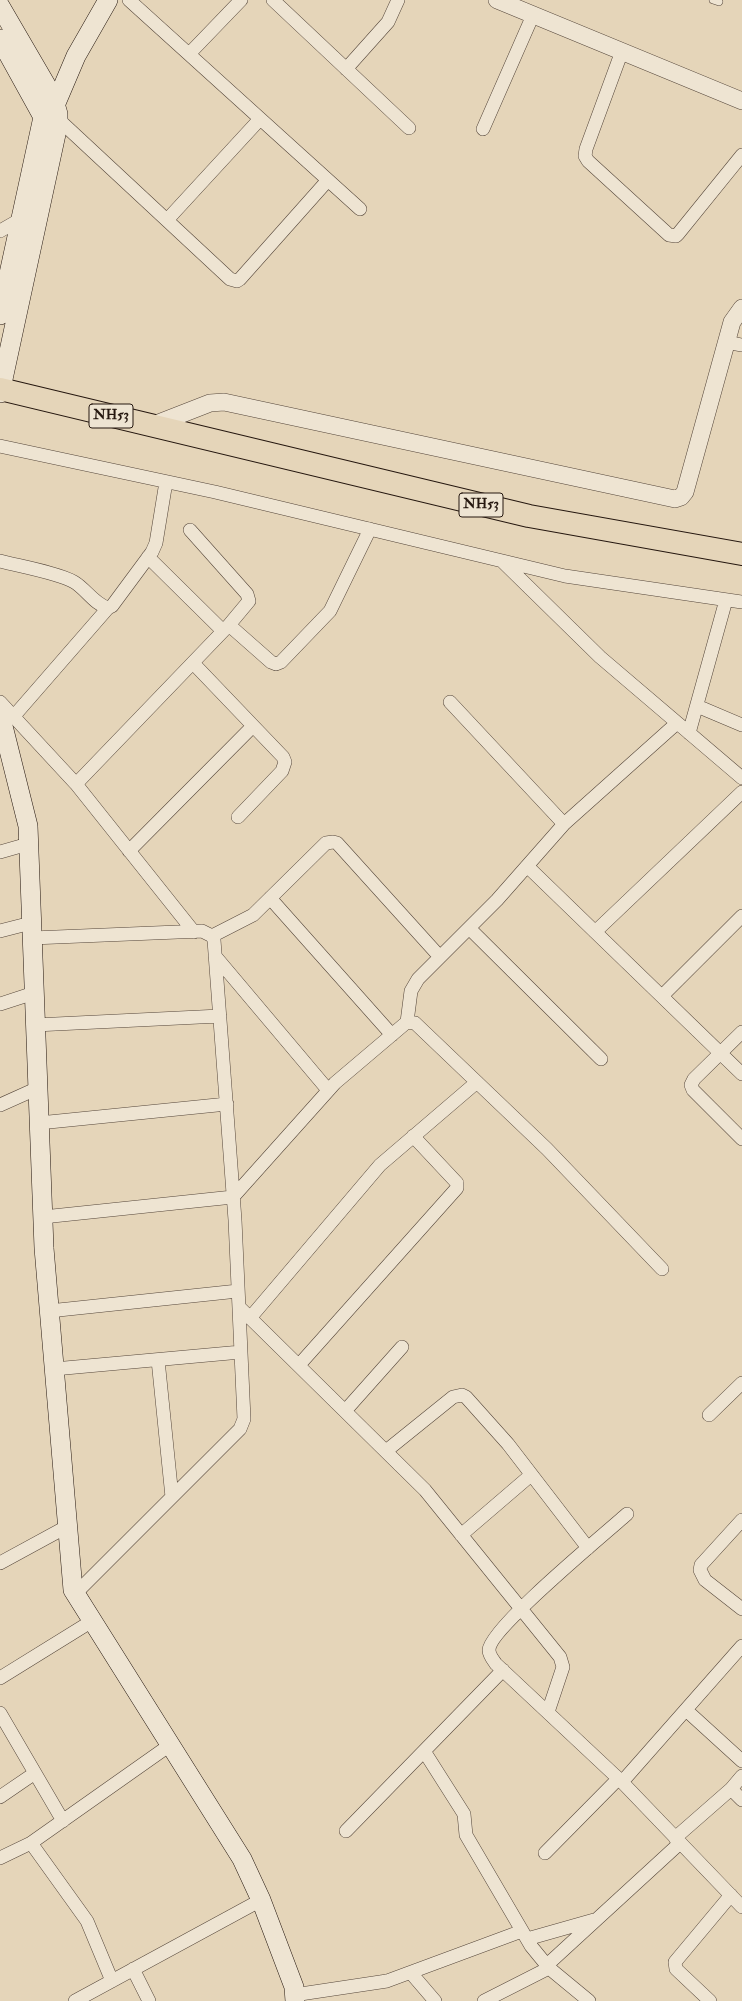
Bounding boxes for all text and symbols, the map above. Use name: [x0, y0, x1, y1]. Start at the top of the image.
road number: NH53: [89, 404, 133, 428]
road number: NH53: [459, 493, 503, 517]

